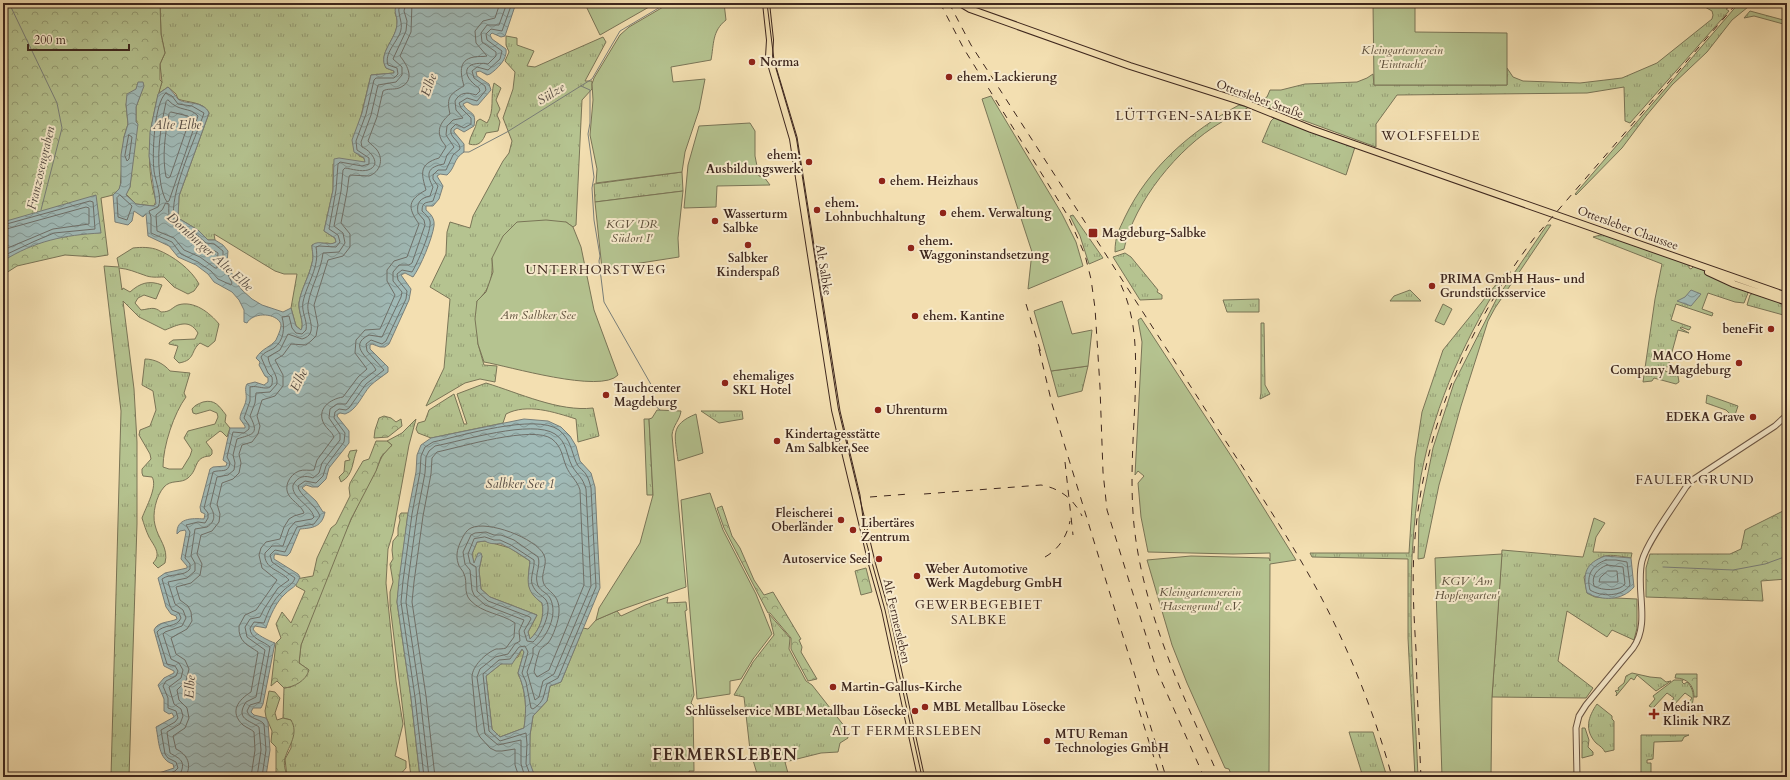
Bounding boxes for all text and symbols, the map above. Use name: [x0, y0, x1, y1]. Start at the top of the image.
scale bar: [28, 26, 129, 52]
text: 200 m: [34, 32, 67, 48]
park label: Kleingartenverein 'Eintracht': [1361, 42, 1443, 72]
place label: Norma: [760, 54, 799, 70]
marker: Norma: [747, 57, 757, 67]
place label: ehem. Lackierung: [957, 69, 1058, 85]
water label: Elbe: [417, 70, 442, 99]
marker: ehem. Lackierung: [944, 72, 954, 82]
street label: Ottersleber Straße: [1214, 76, 1306, 122]
water label: Sülze: [534, 78, 569, 109]
district label: LÜTTGEN-SALBKE: [1116, 107, 1252, 125]
water label: Alte Elbe: [152, 116, 202, 134]
water label: Franzosengraben: [23, 124, 59, 211]
district label: WOLFSFELDE: [1380, 127, 1481, 145]
place label: ehem. Ausbildungswerk: [706, 147, 802, 177]
marker: ehem. Ausbildungswerk: [804, 157, 814, 167]
place label: ehem. Heizhaus: [890, 173, 978, 189]
marker: ehem. Heizhaus: [877, 176, 887, 186]
place label: ehem. Lohnbuchhaltung: [825, 195, 926, 225]
street label: Ottersleber Chaussee: [1575, 202, 1681, 254]
marker: ehem. Lohnbuchhaltung: [812, 205, 822, 215]
place label: ehem. Verwaltung: [951, 205, 1052, 221]
place label: Wasserturm Salbke: [722, 206, 788, 236]
water label: Dornburger Alte Elbe: [163, 208, 258, 296]
marker: ehem. Verwaltung: [938, 208, 948, 218]
park label: KGV 'DR Südort I': [606, 216, 658, 246]
marker: Wasserturm Salbke: [710, 216, 720, 226]
place label: Magdeburg-Salbke: [1102, 225, 1206, 241]
marker: Magdeburg-Salbke: [1087, 227, 1099, 239]
place label: ehem. Waggoninstandsetzung: [918, 233, 1050, 263]
marker: Salbker Kinderspaß: [743, 240, 753, 250]
street label: Alt Salbke: [812, 243, 836, 297]
marker: ehem. Waggoninstandsetzung: [906, 243, 916, 253]
place label: Salbker Kinderspaß: [716, 250, 780, 280]
district label: UNTERHORSTWEG: [525, 261, 667, 279]
place label: PRIMA GmbH Haus- und Grundstücksservice: [1440, 271, 1585, 301]
marker: PRIMA GmbH Haus- und Grundstücksservice: [1427, 281, 1437, 291]
park label: Am Salbker See: [499, 307, 576, 323]
place label: ehem. Kantine: [923, 308, 1005, 324]
marker: ehem. Kantine: [910, 311, 920, 321]
place label: beneFit: [1723, 321, 1764, 337]
marker: beneFit: [1766, 324, 1776, 334]
place label: MACO Home Company Magdeburg: [1610, 348, 1732, 378]
marker: MACO Home Company Magdeburg: [1734, 358, 1744, 368]
water label: Elbe: [286, 365, 313, 394]
place label: ehemaliges SKL Hotel: [733, 368, 794, 398]
marker: ehemaliges SKL Hotel: [720, 378, 730, 388]
place label: Tauchcenter Magdeburg: [614, 380, 681, 410]
marker: Tauchcenter Magdeburg: [601, 390, 611, 400]
place label: Uhrenturm: [886, 402, 948, 418]
marker: Uhrenturm: [873, 405, 883, 415]
place label: EDEKA Grave: [1666, 409, 1745, 425]
marker: EDEKA Grave: [1748, 412, 1758, 422]
place label: Kindertagesstätte Am Salbker See: [785, 426, 880, 456]
marker: Kindertagesstätte Am Salbker See: [772, 436, 782, 446]
district label: FAULER GRUND: [1635, 471, 1755, 489]
water label: Salbker See 1: [485, 475, 555, 493]
place label: Fleischerei Oberländer: [771, 505, 833, 535]
marker: Fleischerei Oberländer: [836, 515, 846, 525]
place label: Libertäres Zentrum: [861, 515, 914, 545]
marker: Libertäres Zentrum: [848, 525, 858, 535]
place label: Autoservice Seel: [782, 551, 871, 567]
marker: Autoservice Seel: [874, 554, 884, 564]
place label: Weber Automotive Werk Magdeburg GmbH: [924, 561, 1063, 591]
marker: Weber Automotive Werk Magdeburg GmbH: [912, 571, 922, 581]
park label: KGV 'Am Hopfengarten': [1435, 573, 1500, 603]
street label: Alt Fermersleben: [879, 577, 915, 665]
park label: Kleingartenverein 'Hasengrund' e.V.: [1159, 584, 1242, 614]
district label: GEWERBEGEBIET SALBKE: [915, 596, 1043, 629]
water label: Elbe: [180, 674, 200, 699]
place label: Martin-Gallus-Kirche: [841, 679, 962, 695]
marker: Martin-Gallus-Kirche: [828, 682, 838, 692]
place label: MBL Metallbau Lösecke: [933, 699, 1066, 715]
place label: Median Klinik NRZ: [1663, 699, 1731, 729]
marker: MBL Metallbau Lösecke: [920, 702, 930, 712]
place label: Schlüsselservice MBL Metallbau Lösecke: [686, 703, 907, 719]
marker: Schlüsselservice MBL Metallbau Lösecke: [910, 706, 920, 716]
marker: Median Klinik NRZ: [1648, 708, 1660, 720]
district label: ALT FERMERSLEBEN: [832, 722, 982, 740]
place label: MTU Reman Technologies GmbH: [1055, 726, 1169, 756]
marker: MTU Reman Technologies GmbH: [1042, 736, 1052, 746]
district label: FERMERSLEBEN: [652, 744, 798, 766]

